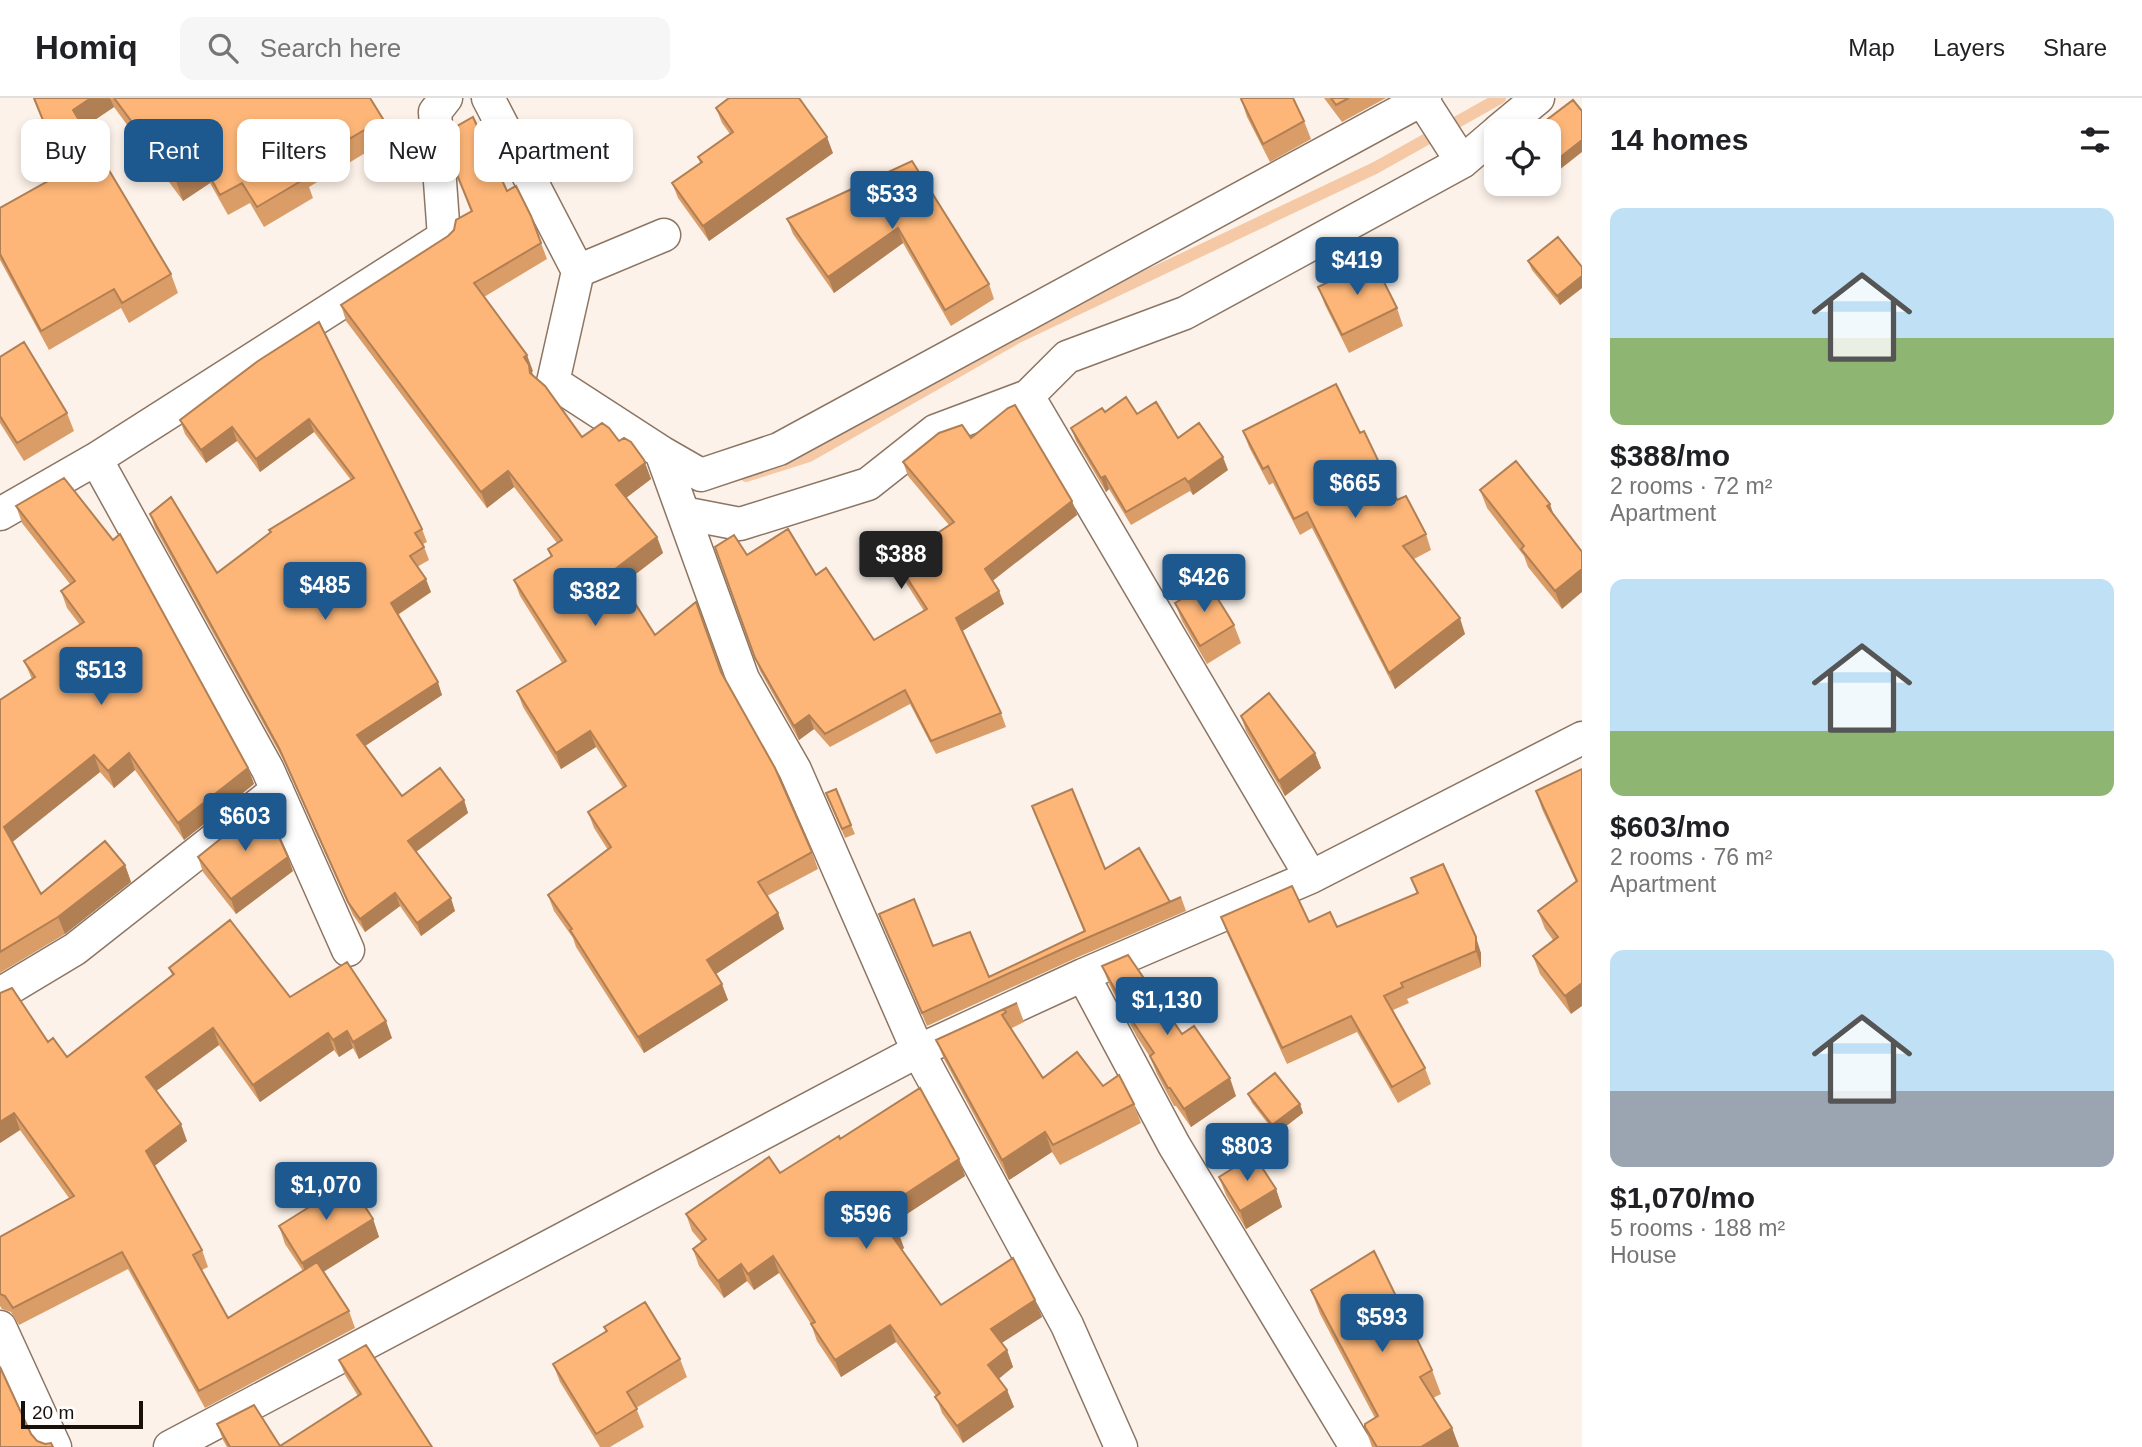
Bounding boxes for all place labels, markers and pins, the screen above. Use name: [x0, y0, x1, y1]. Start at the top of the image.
pin: $533: [851, 172, 933, 231]
pin: $419: [1316, 238, 1398, 297]
pin: $665: [1314, 460, 1396, 520]
pin: $388: [860, 532, 942, 591]
pin: $426: [1163, 554, 1245, 614]
pin: $485: [284, 562, 366, 622]
pin: $382: [554, 568, 636, 628]
pin: $513: [60, 648, 142, 707]
pin: $603: [204, 794, 286, 853]
pin: $1,130: [1110, 978, 1224, 1037]
pin: $803: [1206, 1124, 1288, 1183]
pin: $1,070: [269, 1162, 383, 1222]
pin: $596: [825, 1192, 907, 1251]
pin: $593: [1341, 1294, 1423, 1354]

